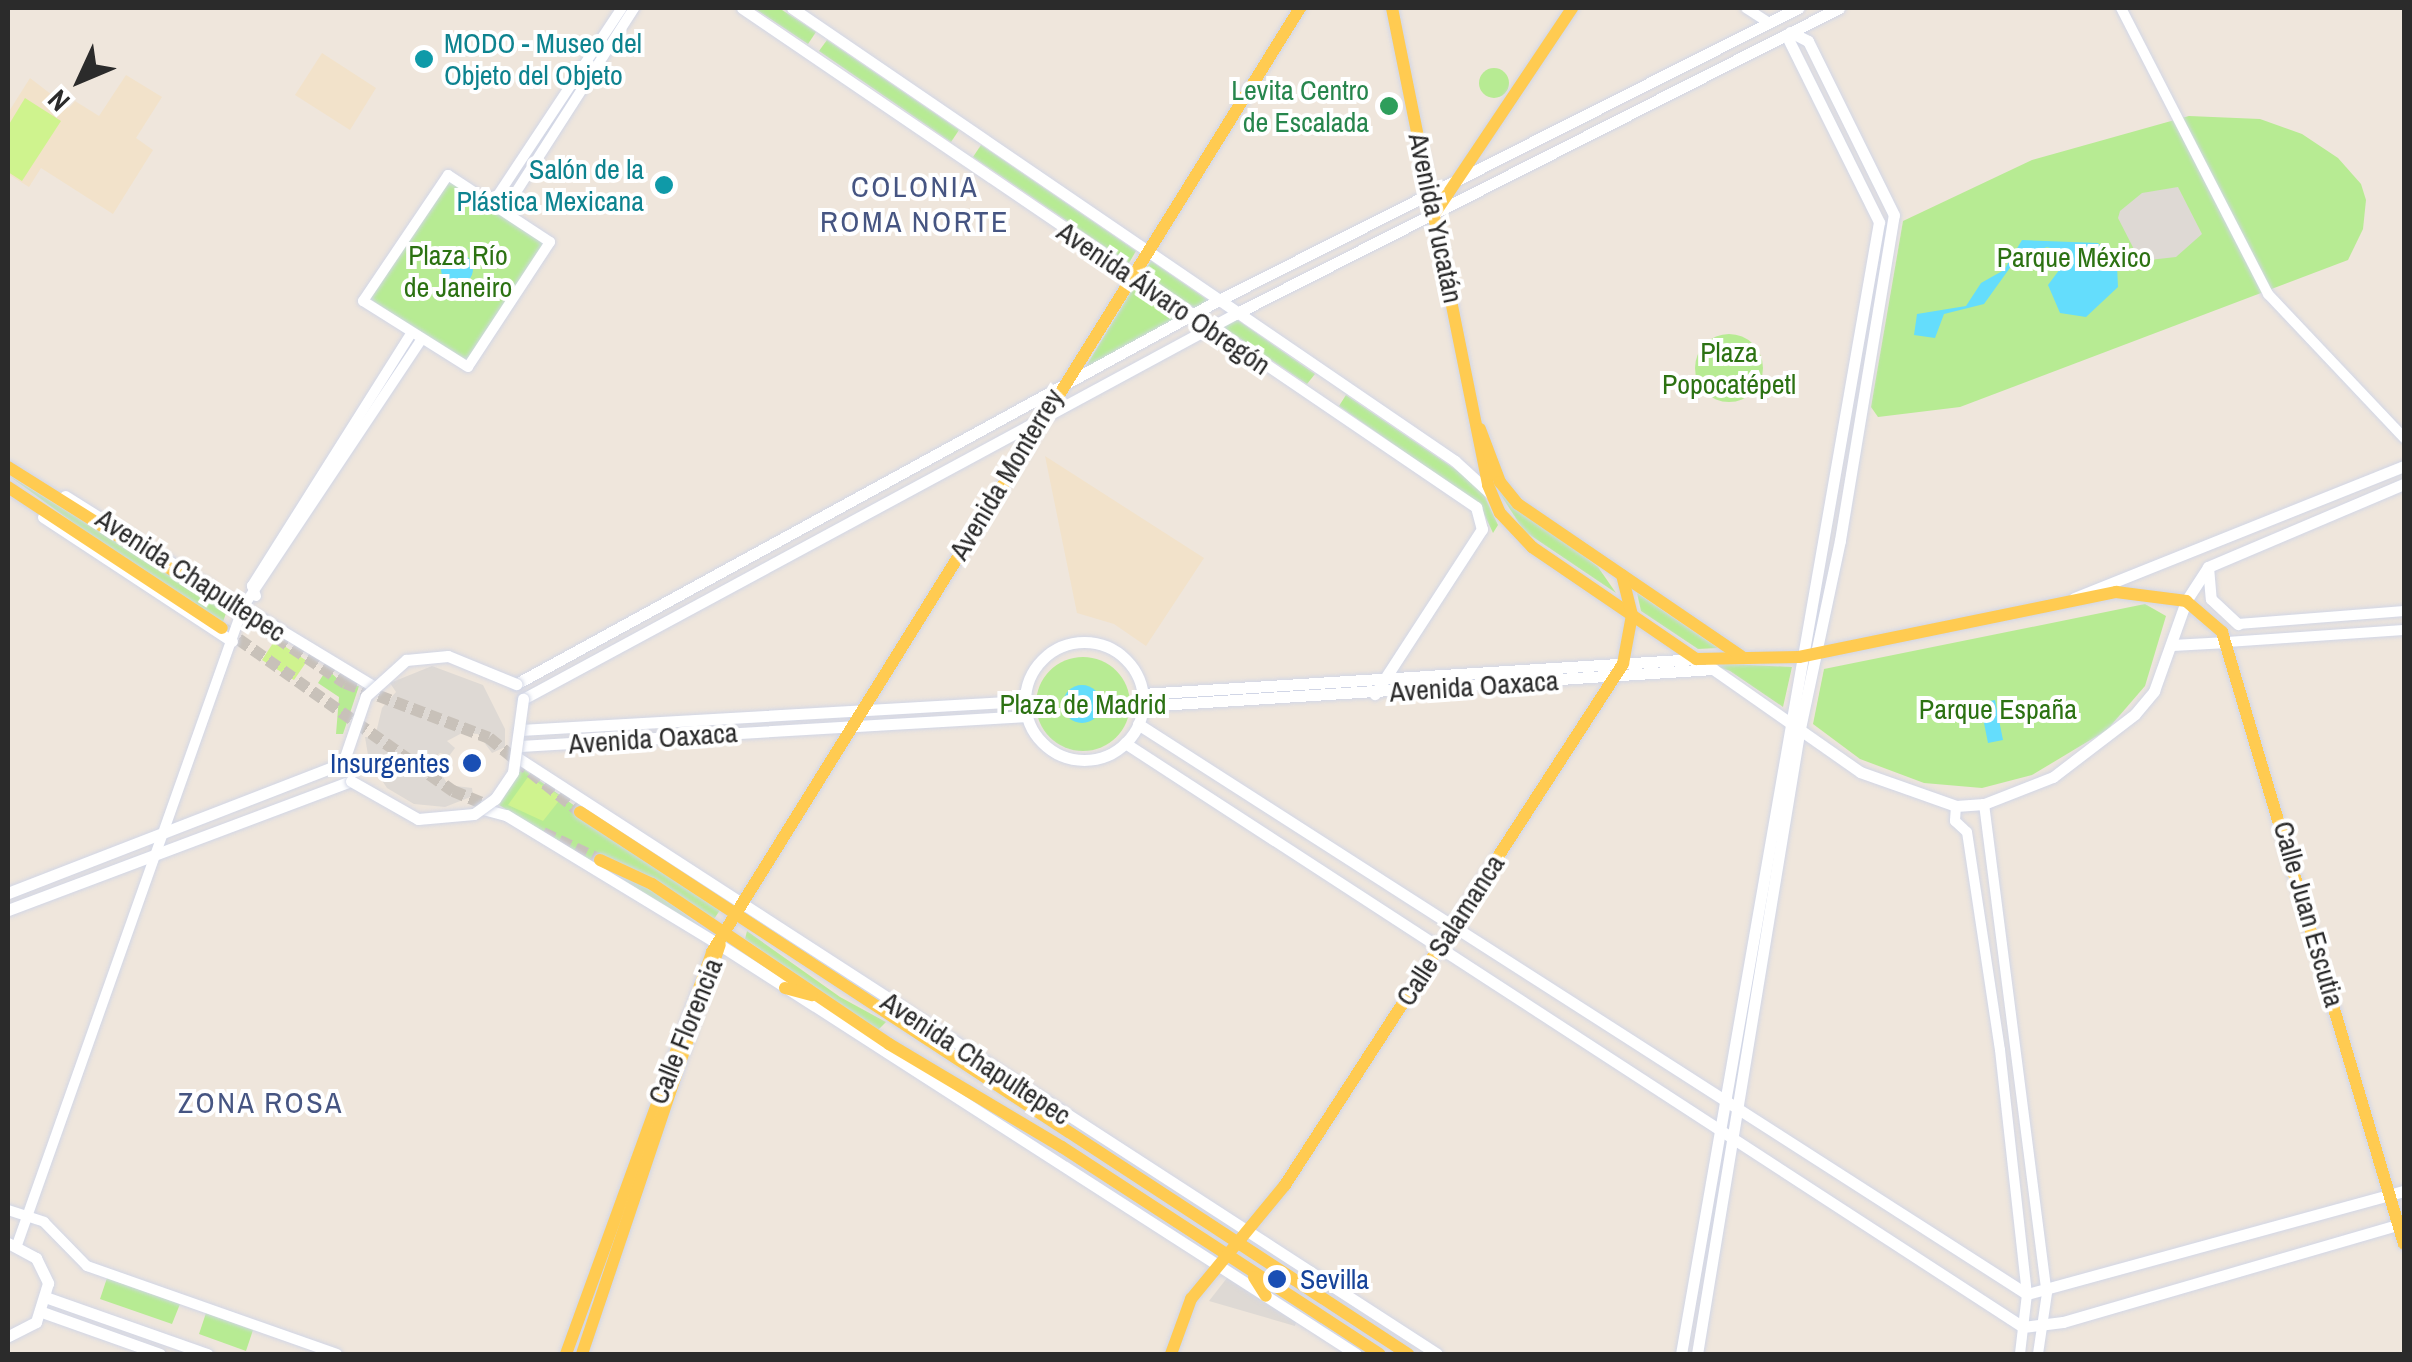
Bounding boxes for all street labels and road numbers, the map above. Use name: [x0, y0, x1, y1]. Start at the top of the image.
street label: Avenida Yucatán: [1402, 130, 1470, 306]
street label: Avenida Álvaro Obregón: [1051, 214, 1277, 382]
street label: Avenida Monterrey: [942, 382, 1070, 566]
street label: Avenida Chapultepec: [90, 501, 292, 649]
street label: Avenida Oaxaca: [1388, 663, 1560, 709]
street label: Avenida Oaxaca: [567, 715, 739, 761]
street label: Calle Juan Escutia: [2266, 817, 2352, 1011]
street label: Calle Salamanca: [1389, 848, 1511, 1012]
street label: Calle Florencia: [641, 953, 729, 1109]
street label: Avenida Chapultepec: [875, 984, 1077, 1132]

